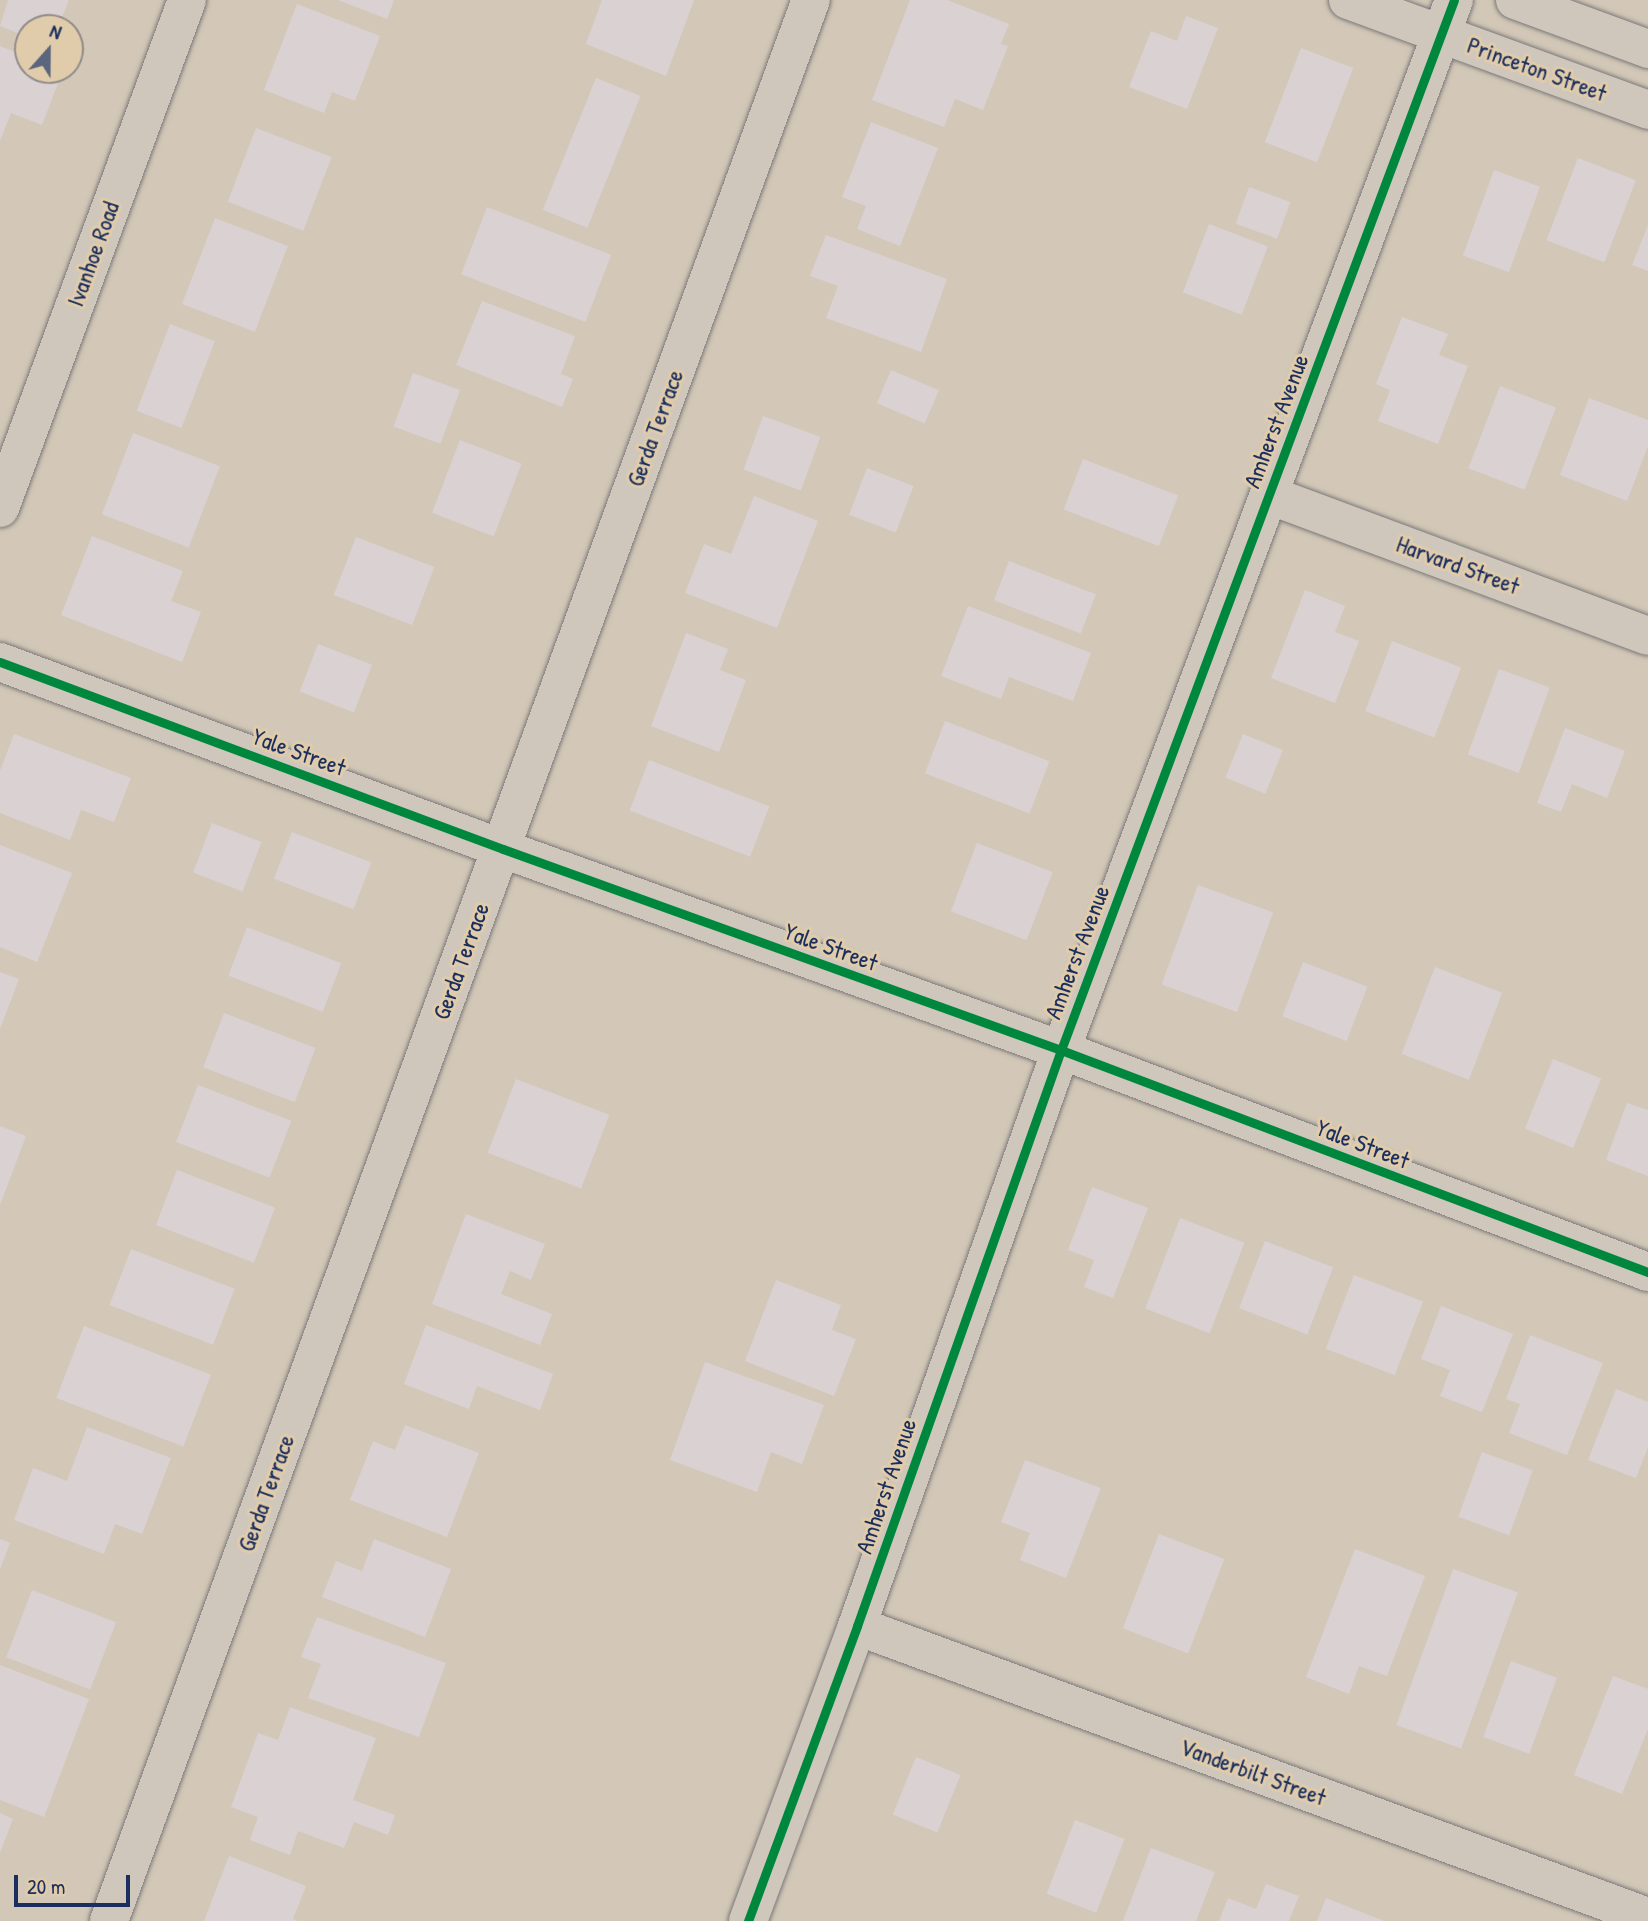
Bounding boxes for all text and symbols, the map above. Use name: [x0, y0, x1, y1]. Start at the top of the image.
north arrow: [14, 14, 84, 84]
text: N: [46, 17, 65, 45]
street label: Princeton Street: [1463, 30, 1611, 108]
street label: Ivanhoe Road: [61, 198, 125, 310]
street label: Amherst Avenue: [1237, 350, 1315, 492]
street label: Gerda Terrace: [621, 366, 689, 490]
street label: Harvard Street: [1393, 529, 1523, 601]
street label: Yale Street: [248, 722, 350, 782]
street label: Amherst Avenue: [1038, 881, 1116, 1023]
street label: Gerda Terrace: [427, 899, 495, 1023]
street label: Yale Street: [780, 917, 882, 977]
street label: Yale Street: [1312, 1113, 1414, 1175]
street label: Amherst Avenue: [849, 1415, 923, 1557]
street label: Gerda Terrace: [232, 1431, 300, 1555]
street label: Vanderbilt Street: [1176, 1732, 1330, 1812]
scale bar: [18, 1862, 133, 1906]
text: 20 m: [27, 1872, 65, 1901]

